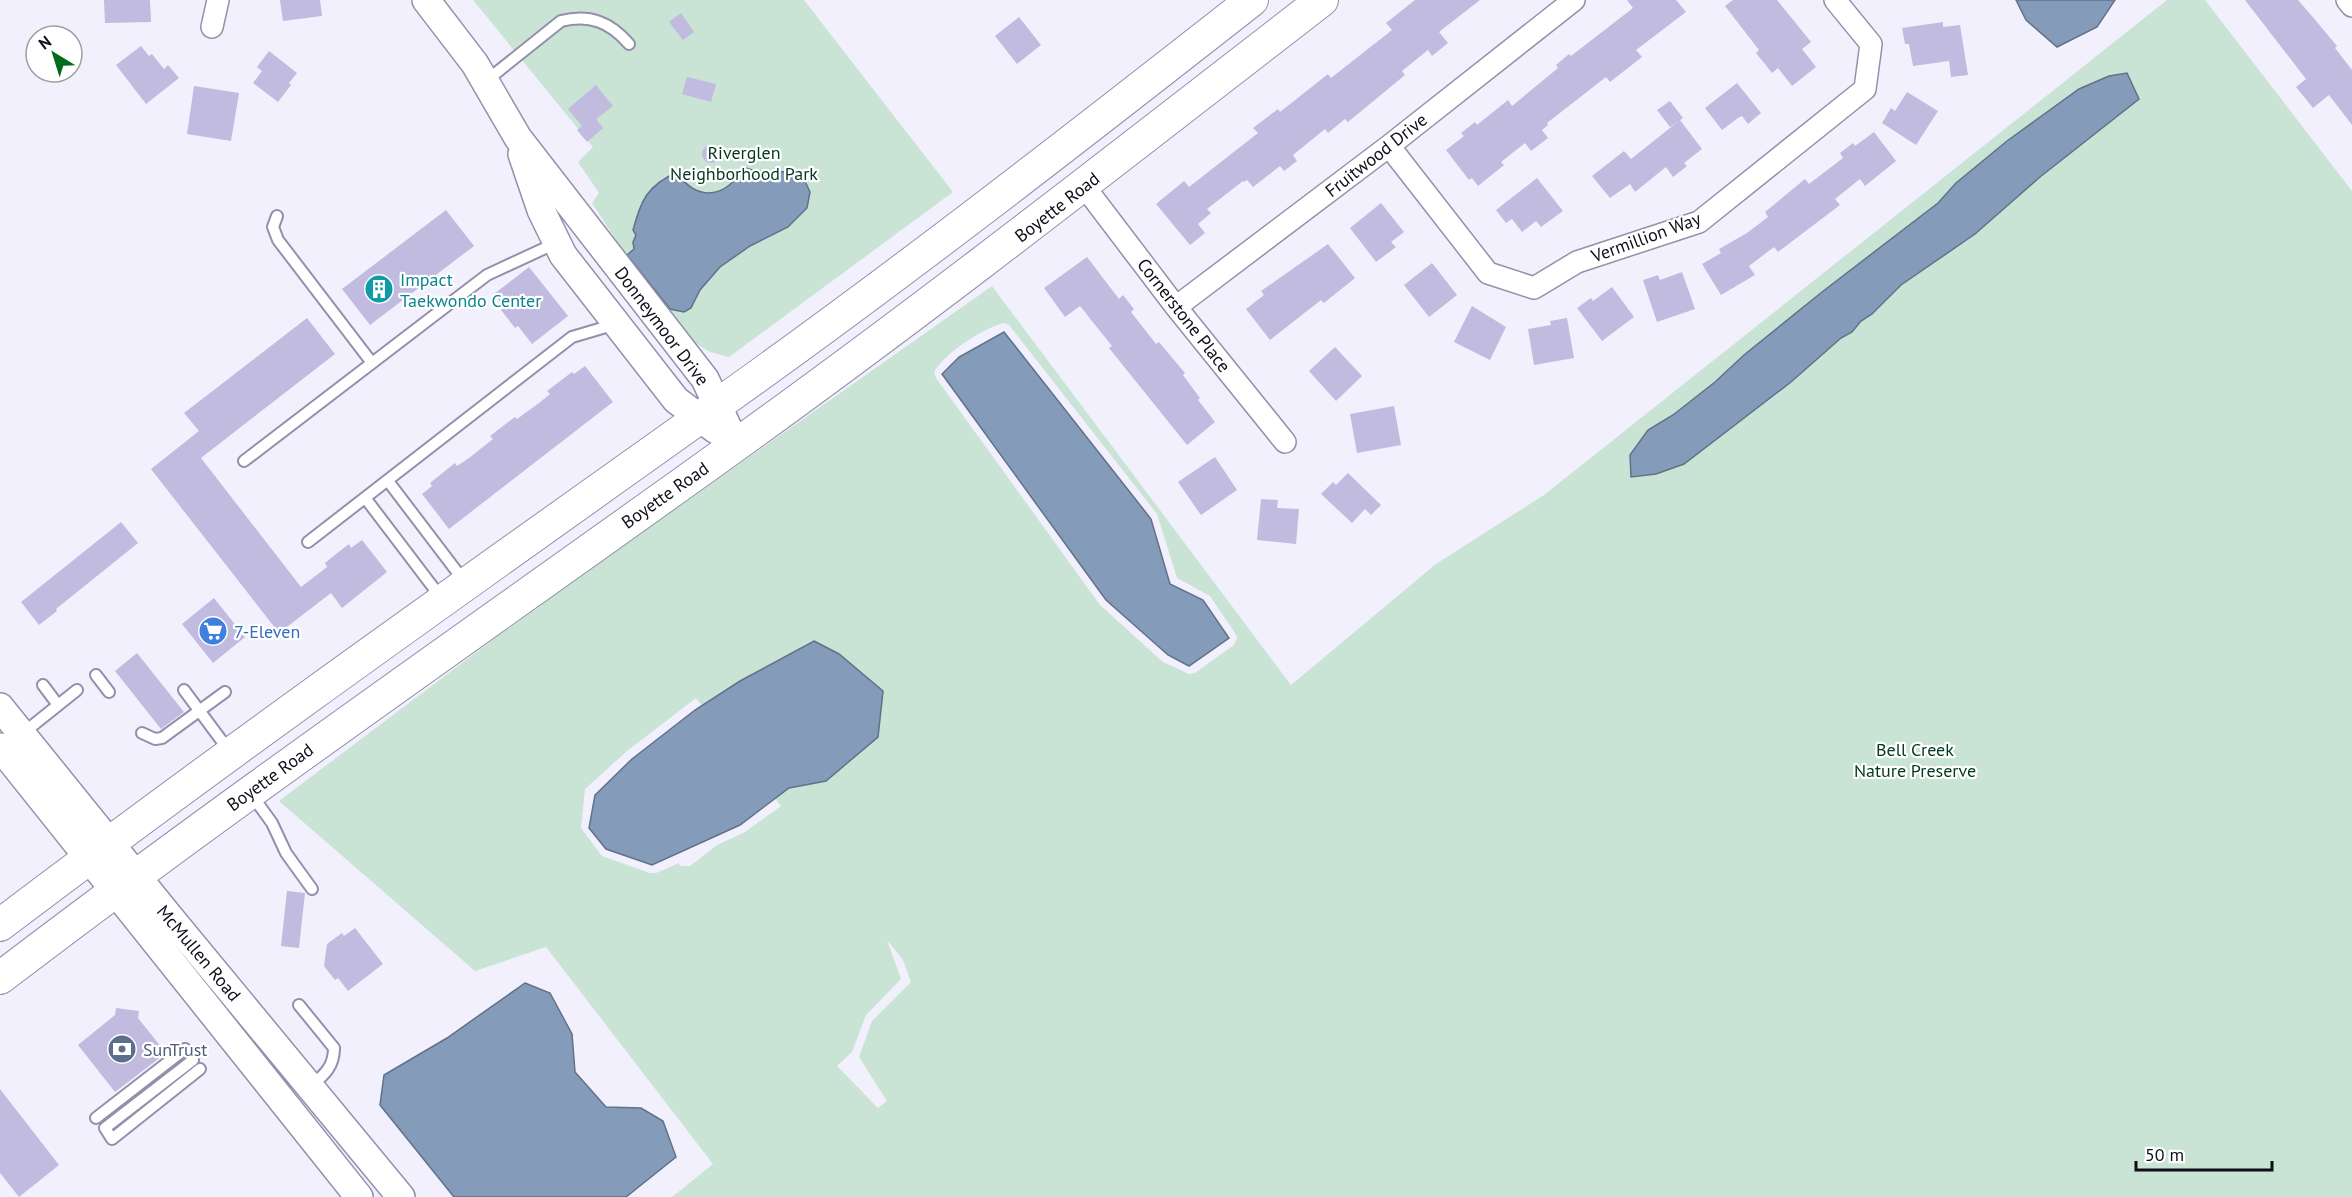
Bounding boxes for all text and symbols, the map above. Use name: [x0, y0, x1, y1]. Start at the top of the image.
north arrow: [24, 24, 84, 84]
text: N: [34, 31, 55, 53]
street label: Fruitwood Drive: [1320, 108, 1432, 202]
park label: Riverglen Neighborhood Park: [670, 141, 818, 185]
street label: Boyette Road: [1010, 167, 1104, 247]
street label: Vermillion Way: [1587, 206, 1704, 268]
street label: Cornerstone Place: [1132, 253, 1236, 377]
street label: Donneymoor Drive: [610, 262, 714, 390]
place label: Impact Taekwondo Center: [400, 268, 541, 312]
building icon: Impact Taekwondo Center: [363, 273, 395, 305]
street label: Boyette Road: [617, 457, 713, 533]
supermarket icon: 7-Eleven: [197, 615, 229, 647]
place label: 7-Eleven: [234, 620, 300, 643]
street label: Boyette Road: [222, 738, 318, 816]
park label: Bell Creek Nature Preserve: [1854, 738, 1976, 782]
street label: McMullen Road: [152, 900, 246, 1006]
bank icon: SunTrust: [106, 1033, 138, 1065]
place label: SunTrust: [143, 1038, 207, 1061]
scale bar: [2136, 1134, 2272, 1172]
text: 50 m: [2145, 1143, 2184, 1166]

